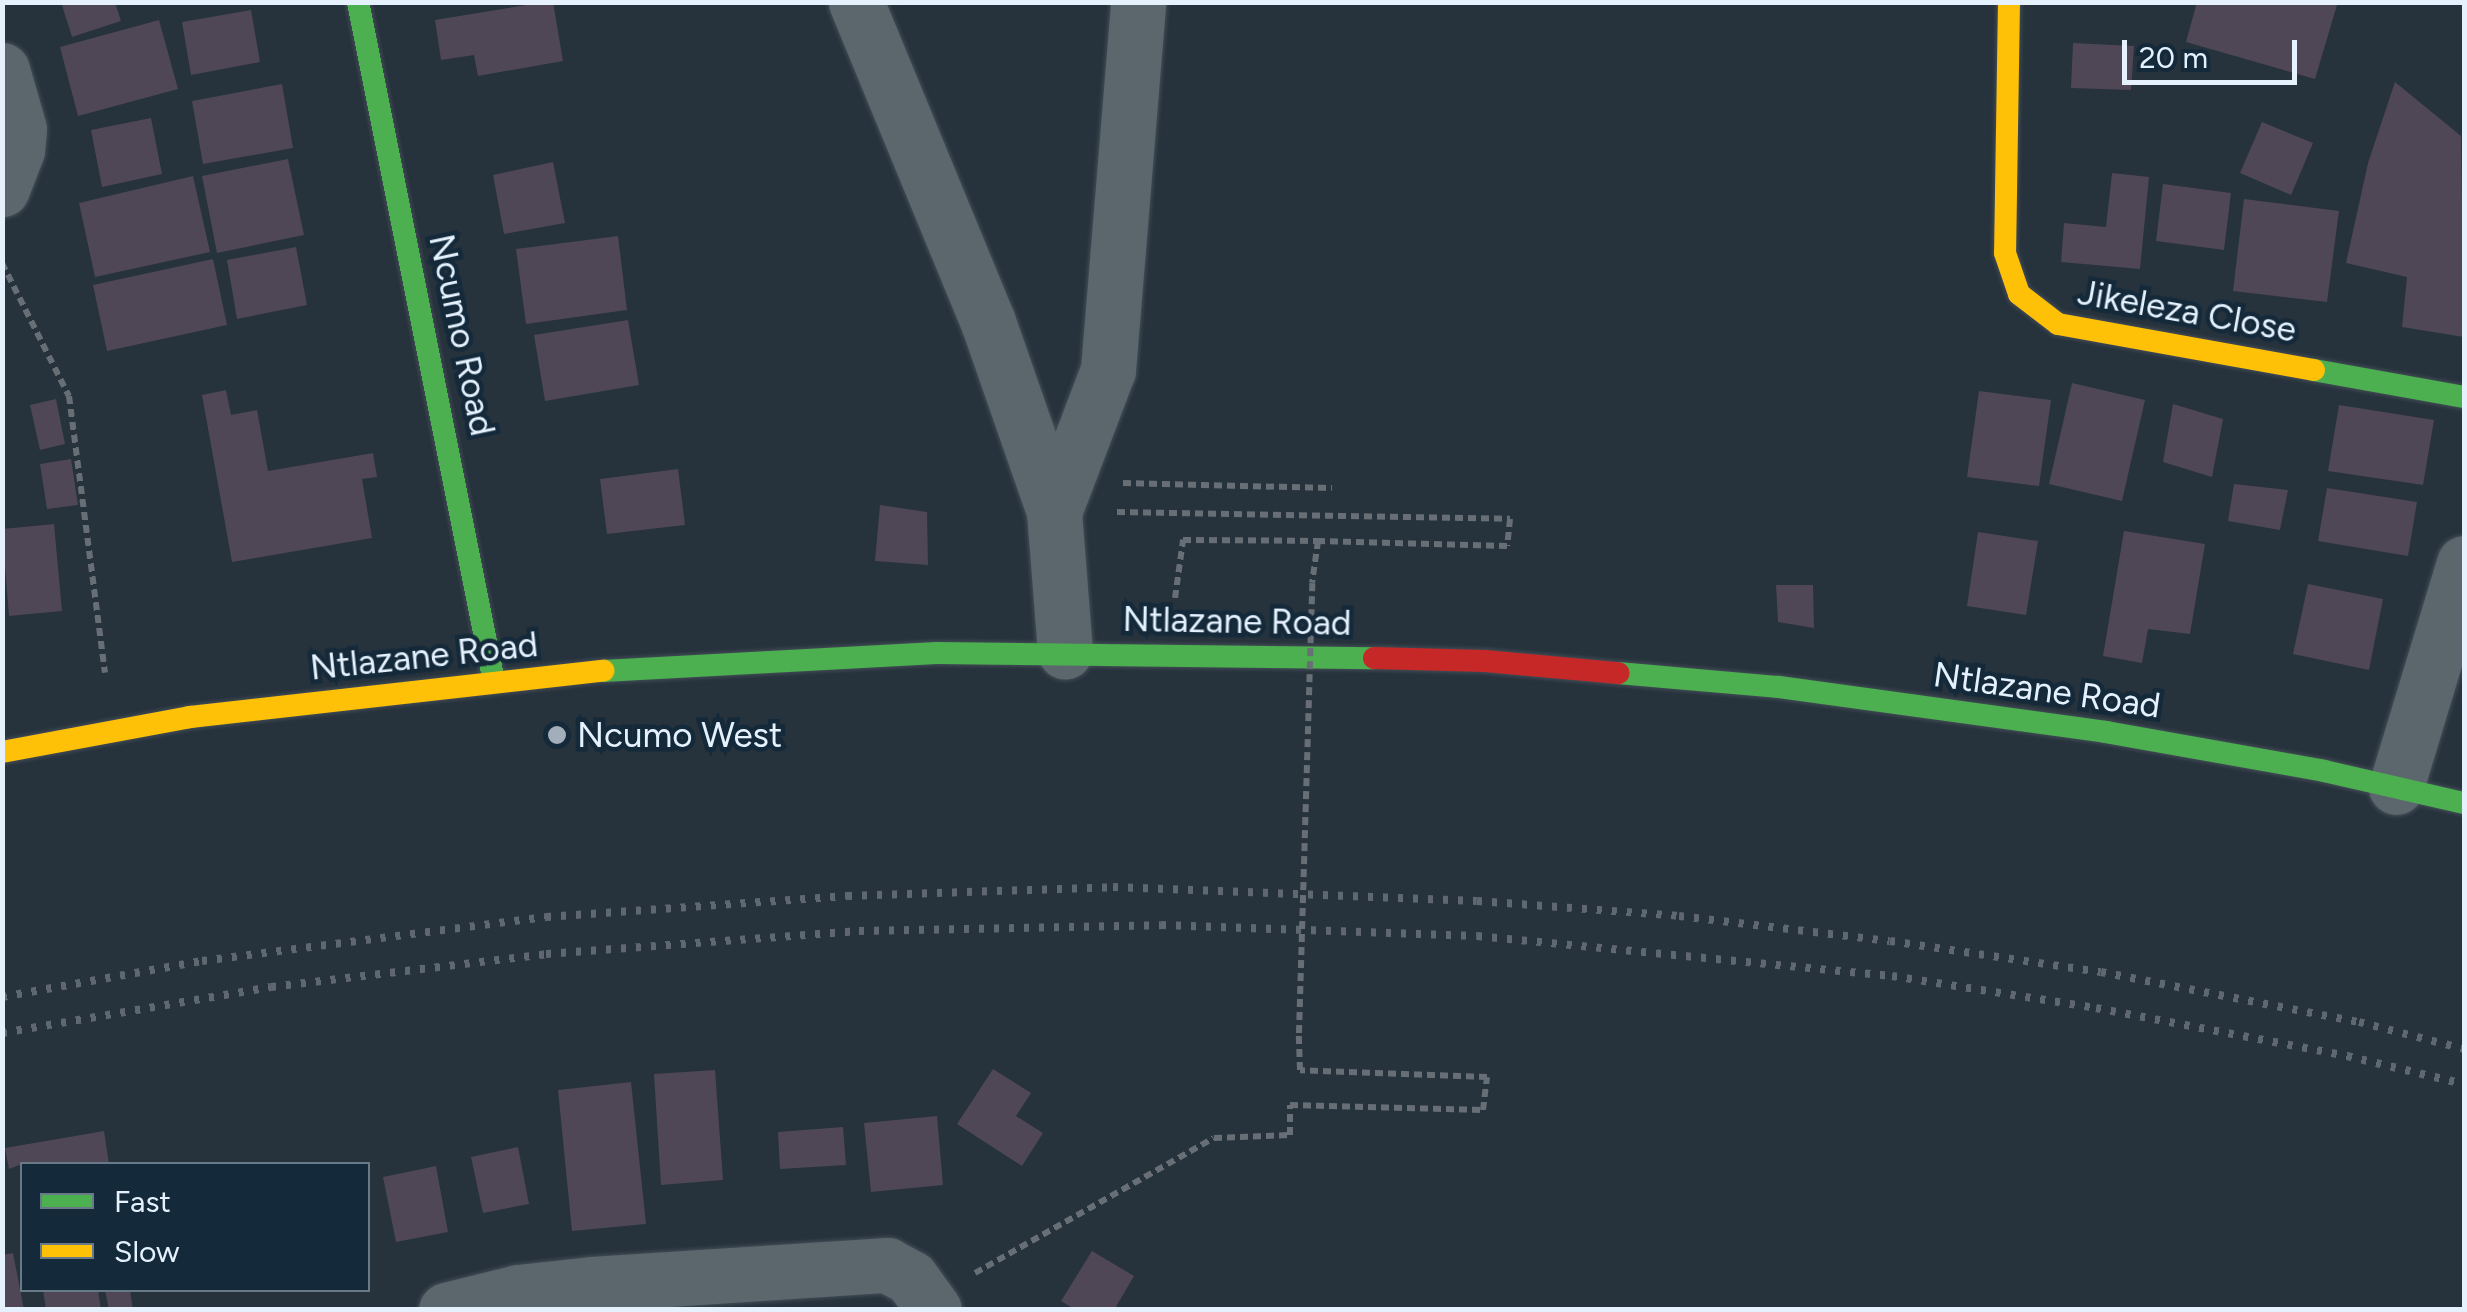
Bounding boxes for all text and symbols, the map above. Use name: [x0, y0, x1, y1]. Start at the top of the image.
scale bar: [2127, 20, 2302, 82]
text: 20 m: [2139, 39, 2208, 76]
street label: Ncumo Road: [420, 230, 504, 440]
street label: Jikeleza Close: [2075, 271, 2299, 351]
street label: Ntlazane Road: [1122, 598, 1352, 644]
street label: Ntlazane Road: [308, 623, 540, 689]
street label: Ntlazane Road: [1931, 653, 2163, 727]
place label: Ncumo West: [577, 714, 782, 756]
marker: Ncumo West: [546, 724, 568, 746]
legend: [20, 1162, 370, 1292]
text: Fast: [114, 1183, 171, 1220]
text: Slow: [114, 1233, 180, 1270]

